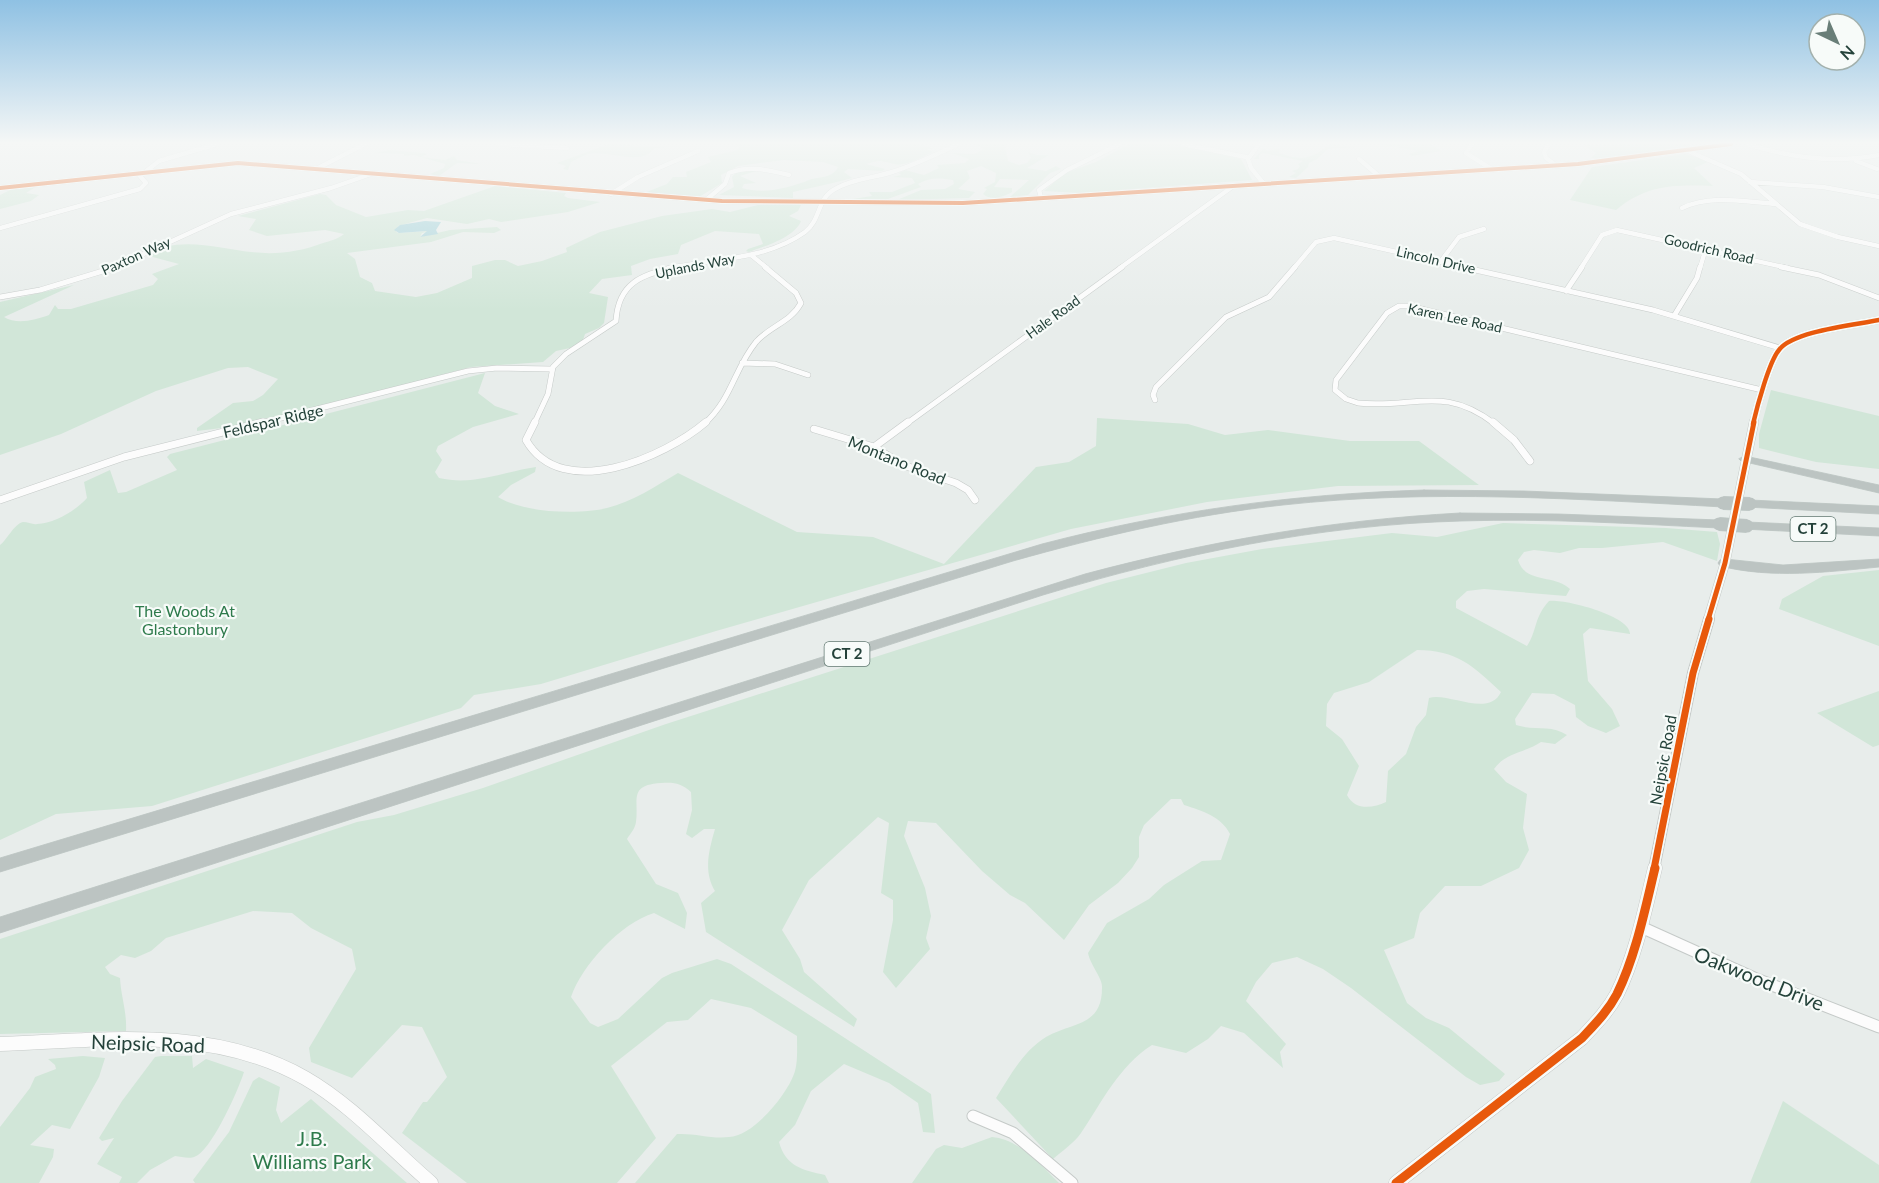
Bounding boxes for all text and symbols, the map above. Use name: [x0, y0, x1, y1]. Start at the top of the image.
north arrow: [1807, 12, 1867, 72]
text: N: [1837, 42, 1859, 64]
street label: Goodrich Road: [1663, 230, 1756, 267]
street label: Paxton Way: [99, 232, 174, 278]
street label: Lincoln Drive: [1395, 242, 1477, 277]
street label: Uplands Way: [654, 249, 737, 282]
street label: Hale Road: [1022, 291, 1083, 342]
street label: Karen Lee Road: [1406, 299, 1504, 336]
street label: Feldspar Ridge: [221, 400, 325, 441]
street label: Montano Road: [846, 431, 949, 488]
road number: CT 2: [1790, 517, 1836, 541]
park label: The Woods At Glastonbury: [135, 601, 235, 638]
road number: CT 2: [824, 642, 870, 666]
street label: Neipsic Road: [1645, 713, 1680, 806]
street label: Oakwood Drive: [1691, 941, 1828, 1015]
street label: Neipsic Road: [91, 1029, 205, 1057]
park label: J.B. Williams Park: [253, 1126, 372, 1173]

